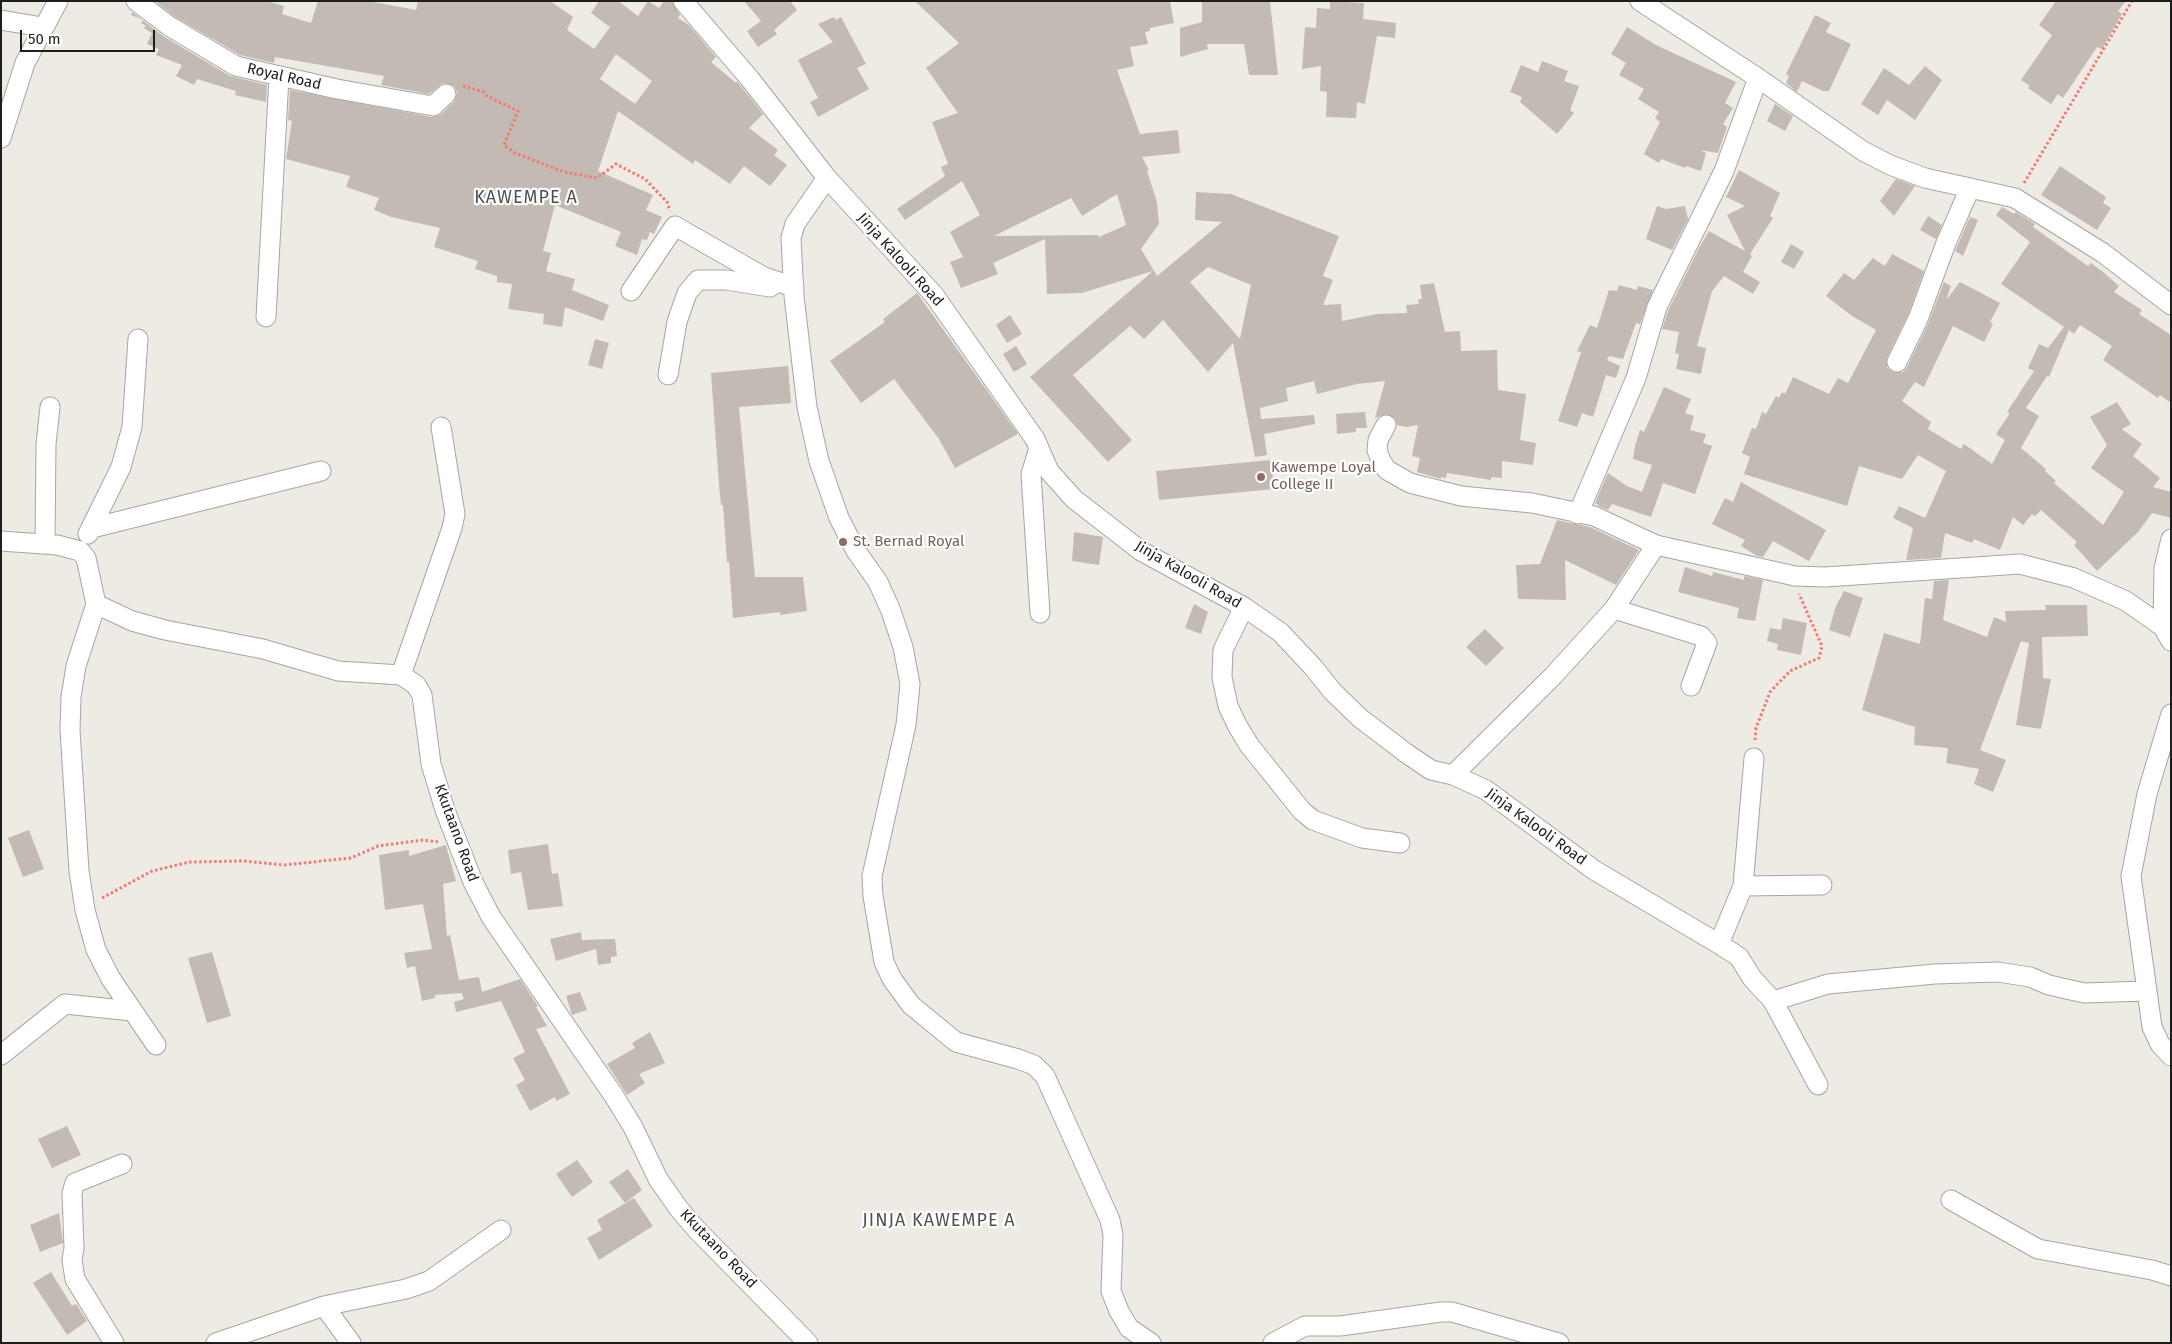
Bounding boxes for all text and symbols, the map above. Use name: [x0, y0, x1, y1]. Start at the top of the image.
scale bar: [22, 20, 158, 52]
text: 50 m: [28, 30, 61, 48]
street label: Royal Road: [245, 60, 323, 94]
district label: KAWEMPE A: [473, 187, 579, 209]
street label: Jinja Kalooli Road: [853, 210, 947, 310]
place label: Kawempe Loyal College II: [1271, 459, 1376, 494]
marker: Kawempe Loyal College II: [1255, 471, 1267, 483]
place label: St. Bernad Royal: [853, 533, 964, 551]
marker: St. Bernad Royal: [837, 536, 849, 548]
street label: Jinja Kalooli Road: [1132, 537, 1244, 613]
street label: Kkutaano Road: [430, 782, 482, 884]
street label: Jinja Kalooli Road: [1482, 785, 1590, 869]
street label: Kkutaano Road: [676, 1206, 760, 1292]
district label: JINJA KAWEMPE A: [860, 1210, 1018, 1232]

